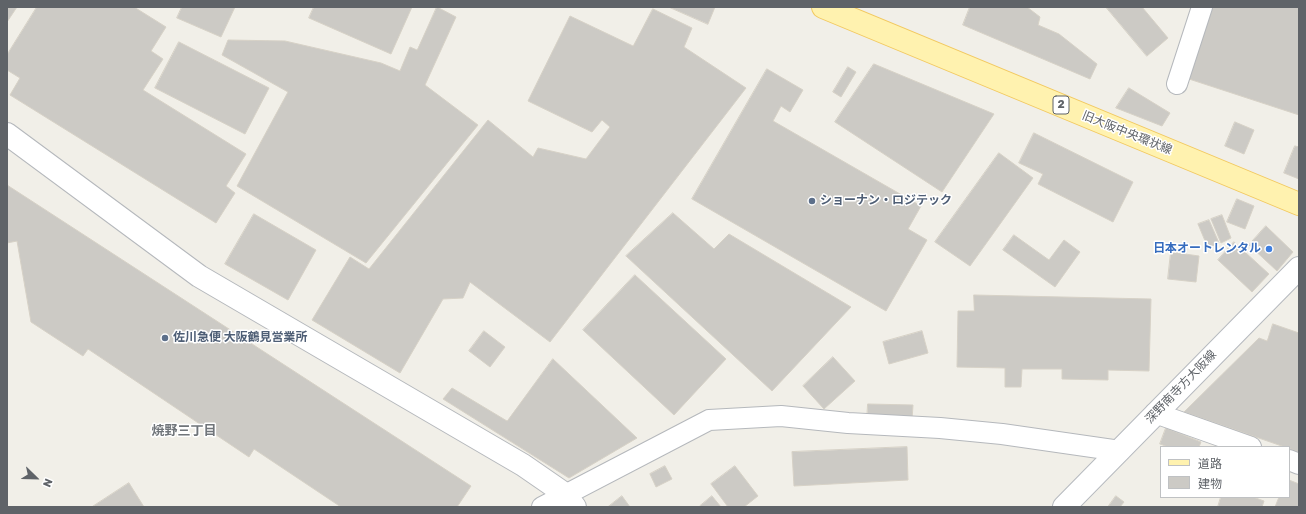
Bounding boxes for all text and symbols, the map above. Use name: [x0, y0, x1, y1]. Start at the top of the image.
road number: 2: [1053, 96, 1069, 114]
street label: 旧大阪中央環状線: [1080, 108, 1174, 158]
place label: ショーナン・ロジテック: [820, 194, 952, 208]
marker: ショーナン・ロジテック: [807, 196, 817, 206]
place label: 日本オートレンタル: [1153, 242, 1261, 256]
marker: 日本オートレンタル: [1264, 244, 1274, 254]
place label: 佐川急便 大阪鶴見営業所: [173, 331, 308, 345]
marker: 佐川急便 大阪鶴見営業所: [160, 333, 170, 343]
street label: 深野南寺方大阪線: [1142, 347, 1220, 427]
district label: 焼野三丁目: [152, 423, 216, 439]
legend: [1160, 446, 1290, 498]
text: 道路: [1198, 457, 1222, 471]
north arrow: [16, 458, 56, 498]
text: N: [40, 477, 55, 489]
text: 建物: [1198, 477, 1222, 491]

